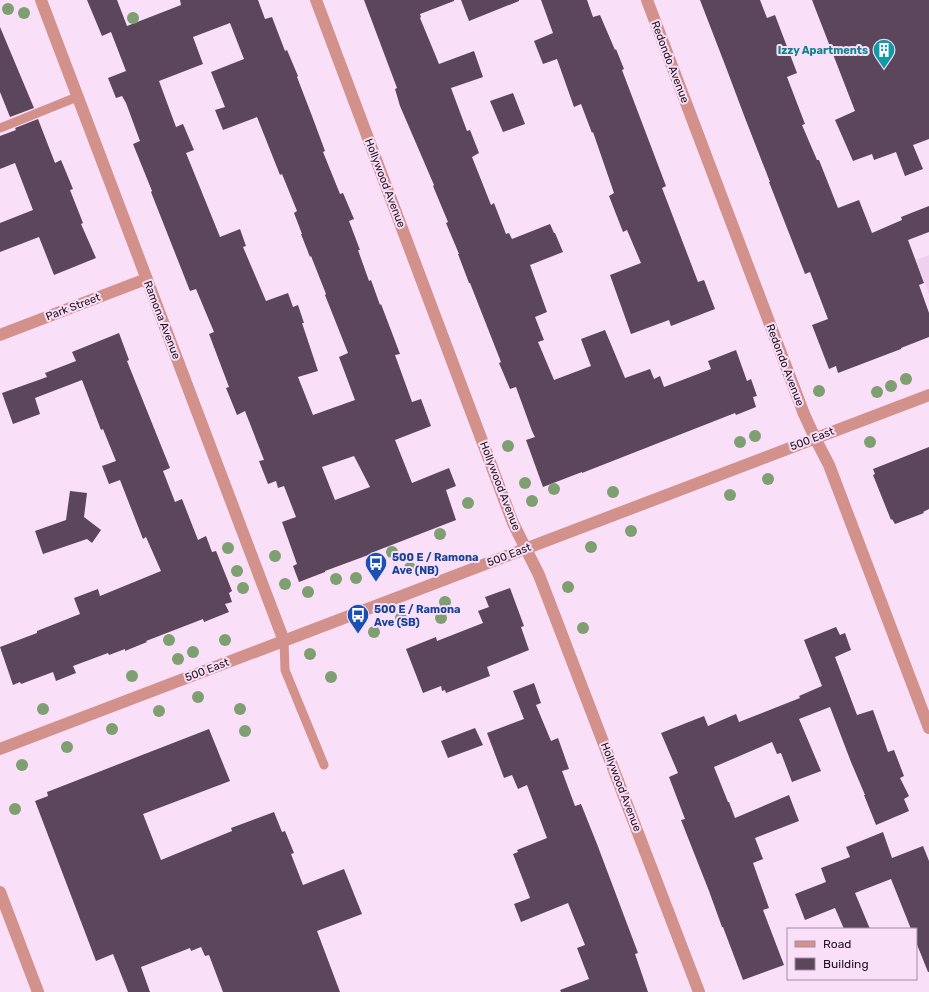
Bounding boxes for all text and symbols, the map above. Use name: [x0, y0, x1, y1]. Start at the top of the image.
street label: Redondo Avenue: [648, 19, 692, 105]
building icon: Izzy Apartments: [871, 37, 897, 70]
place label: Izzy Apartments: [778, 44, 868, 57]
street label: Hollywood Avenue: [362, 137, 408, 229]
street label: Ramona Avenue: [141, 279, 183, 361]
street label: Park Street: [44, 290, 103, 323]
street label: Redondo Avenue: [763, 322, 807, 408]
street label: 500 East: [788, 424, 836, 453]
street label: Hollywood Avenue: [477, 440, 523, 532]
street label: 500 East: [485, 540, 533, 569]
bus stop icon: 500 E / Ramona Ave (NB): [363, 550, 389, 583]
place label: 500 E / Ramona Ave (NB): [392, 551, 478, 577]
bus stop icon: 500 E / Ramona Ave (SB): [345, 602, 371, 635]
place label: 500 E / Ramona Ave (SB): [374, 603, 460, 629]
street label: 500 East: [183, 655, 231, 684]
street label: Hollywood Avenue: [598, 741, 644, 833]
legend: [787, 928, 917, 980]
text: Road: [823, 937, 851, 951]
text: Building: [823, 957, 869, 971]

